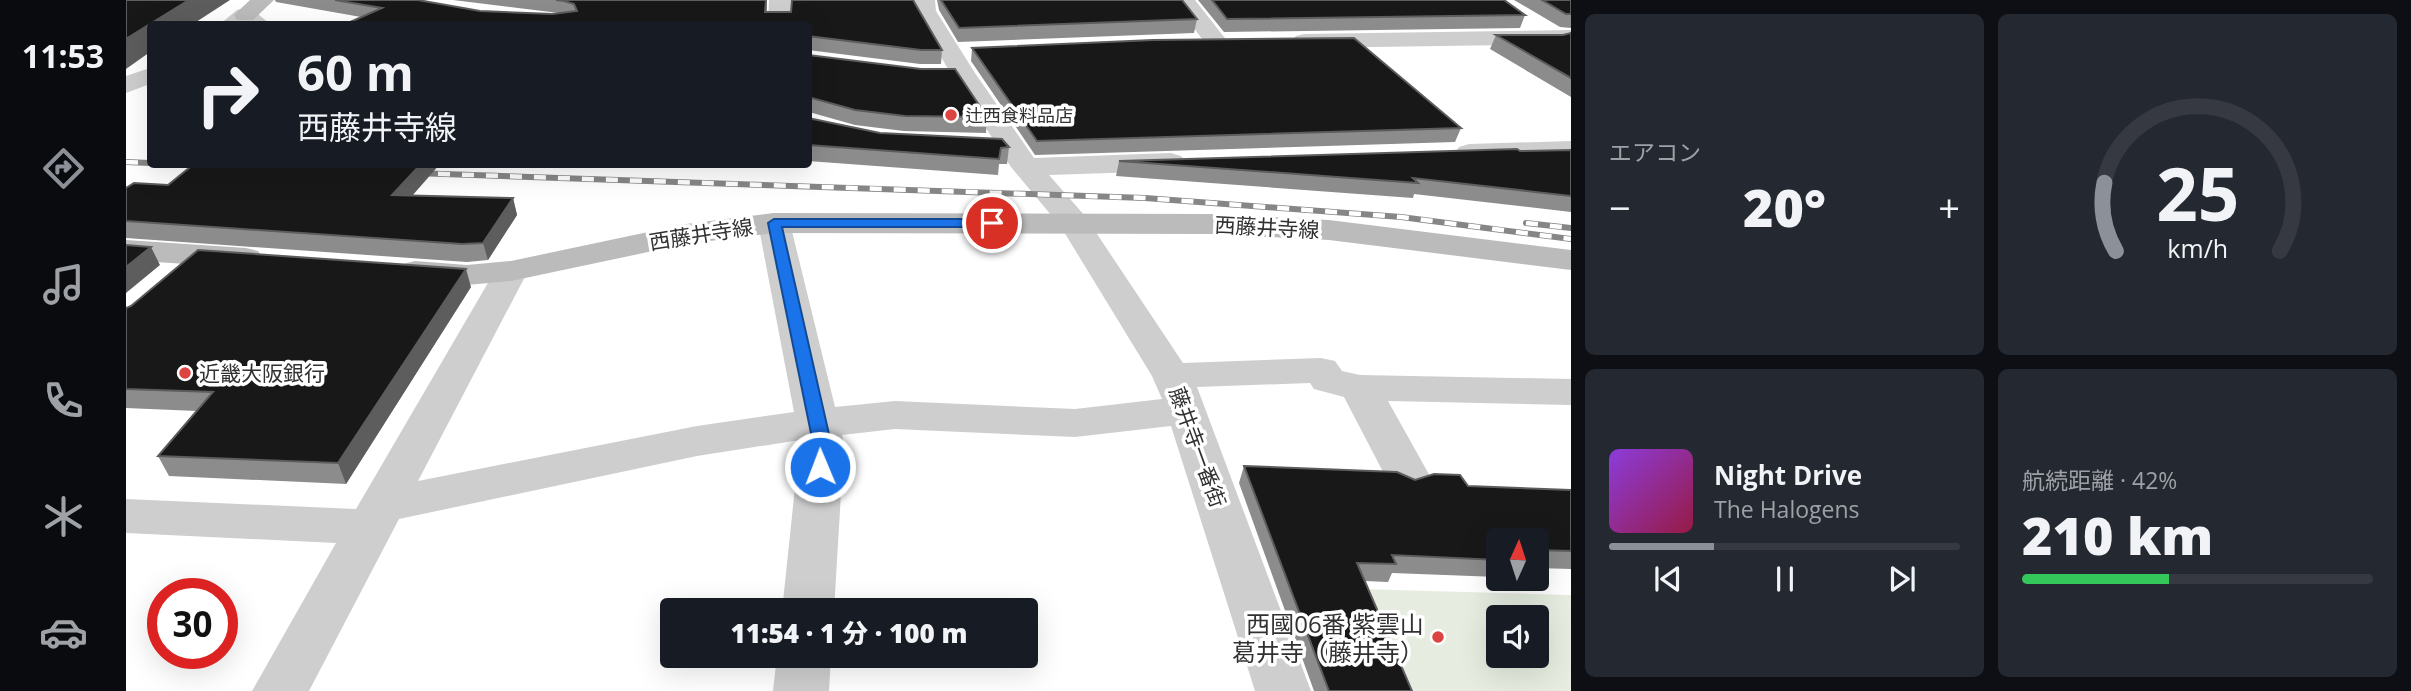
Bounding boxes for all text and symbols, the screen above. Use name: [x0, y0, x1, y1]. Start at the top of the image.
text: 11:53: [22, 34, 104, 77]
text: 60 m: [297, 39, 414, 105]
icon: right: [182, 49, 273, 140]
place label: 辻西食料品店: [965, 103, 1073, 127]
text: 西藤井寺線: [297, 105, 457, 148]
marker: 辻西食料品店: [943, 107, 959, 123]
text: エアコン: [1609, 136, 1701, 168]
text: 25: [2156, 143, 2239, 242]
icon: directions: [39, 144, 88, 193]
text: 20°: [1743, 171, 1826, 242]
text: −: [1609, 181, 1631, 233]
text: +: [1938, 181, 1960, 233]
pin: [962, 193, 1022, 253]
icon: arrive: [973, 204, 1011, 242]
street label: 西藤井寺線: [1214, 210, 1320, 244]
street label: 西藤井寺線: [647, 212, 755, 256]
text: km/h: [2167, 230, 2228, 264]
icon: music: [39, 260, 88, 309]
place label: 近畿大阪銀行: [199, 359, 325, 387]
marker: 近畿大阪銀行: [177, 365, 193, 381]
icon: phone: [39, 376, 88, 425]
street label: 藤井寺一番街: [1163, 383, 1233, 511]
position arrow: [783, 430, 857, 504]
text: Night Drive: [1714, 457, 1862, 493]
text: 航続距離 · 42%: [2022, 464, 2177, 496]
icon: climate: [39, 492, 88, 541]
text: The Halogens: [1714, 493, 1860, 525]
text: 210 km: [2022, 499, 2213, 570]
north arrow: [1486, 528, 1549, 592]
map controls: [1486, 528, 1549, 668]
icon: previous: [1649, 560, 1687, 598]
icon: pause: [1766, 560, 1804, 598]
icon: next: [1883, 560, 1921, 598]
speed limit sign: 30: [147, 578, 238, 669]
button: sound: [1486, 605, 1549, 668]
place label: 西國06番 紫雲山 葛井寺（藤井寺）: [1232, 607, 1424, 668]
icon: car: [39, 608, 88, 657]
text: 11:54 · 1 分 · 100 m: [731, 615, 967, 651]
marker: 西國06番 紫雲山 葛井寺（藤井寺）: [1430, 629, 1446, 645]

